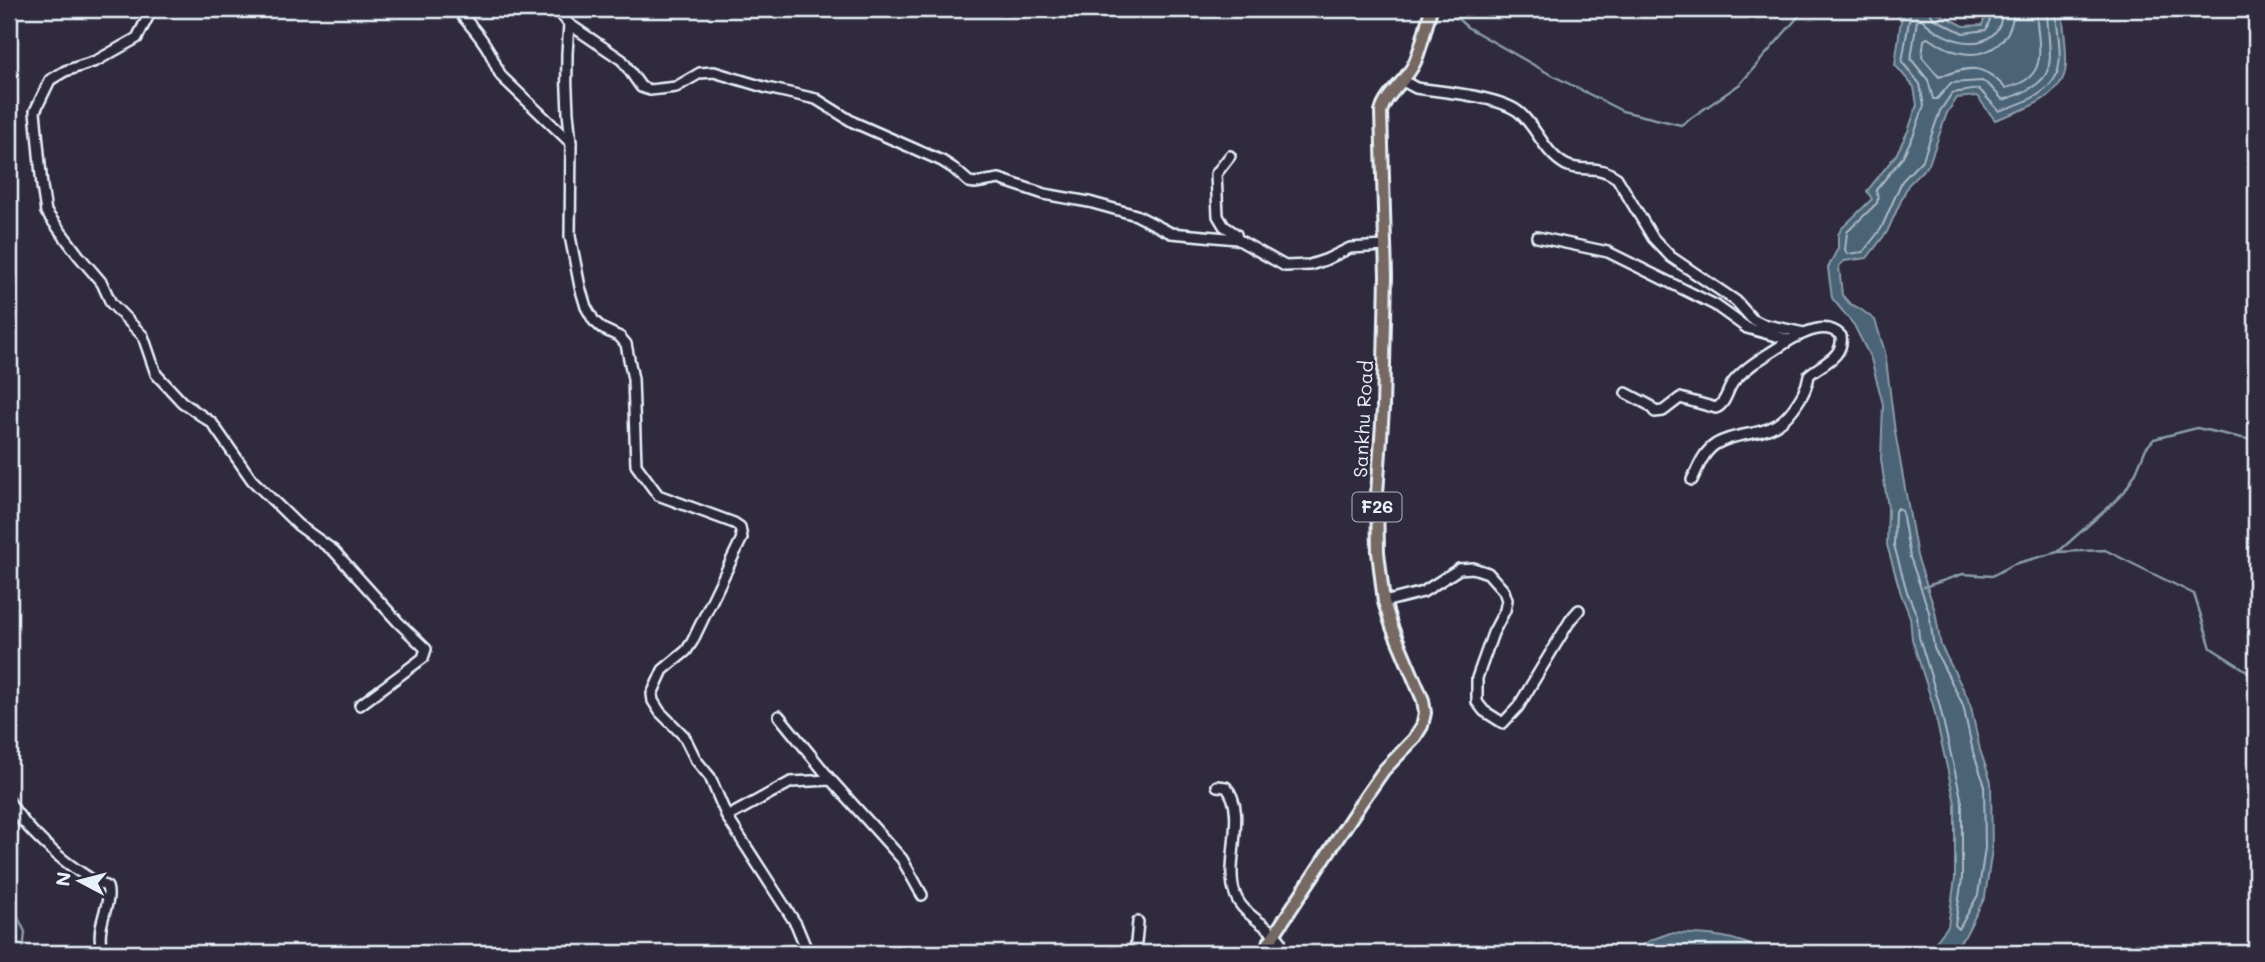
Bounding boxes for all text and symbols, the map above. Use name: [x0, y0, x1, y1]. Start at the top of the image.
street label: Sankhu Road: [1347, 360, 1378, 478]
road number: F26: [1352, 492, 1402, 522]
north arrow: [46, 846, 116, 916]
text: N: [49, 870, 76, 888]

